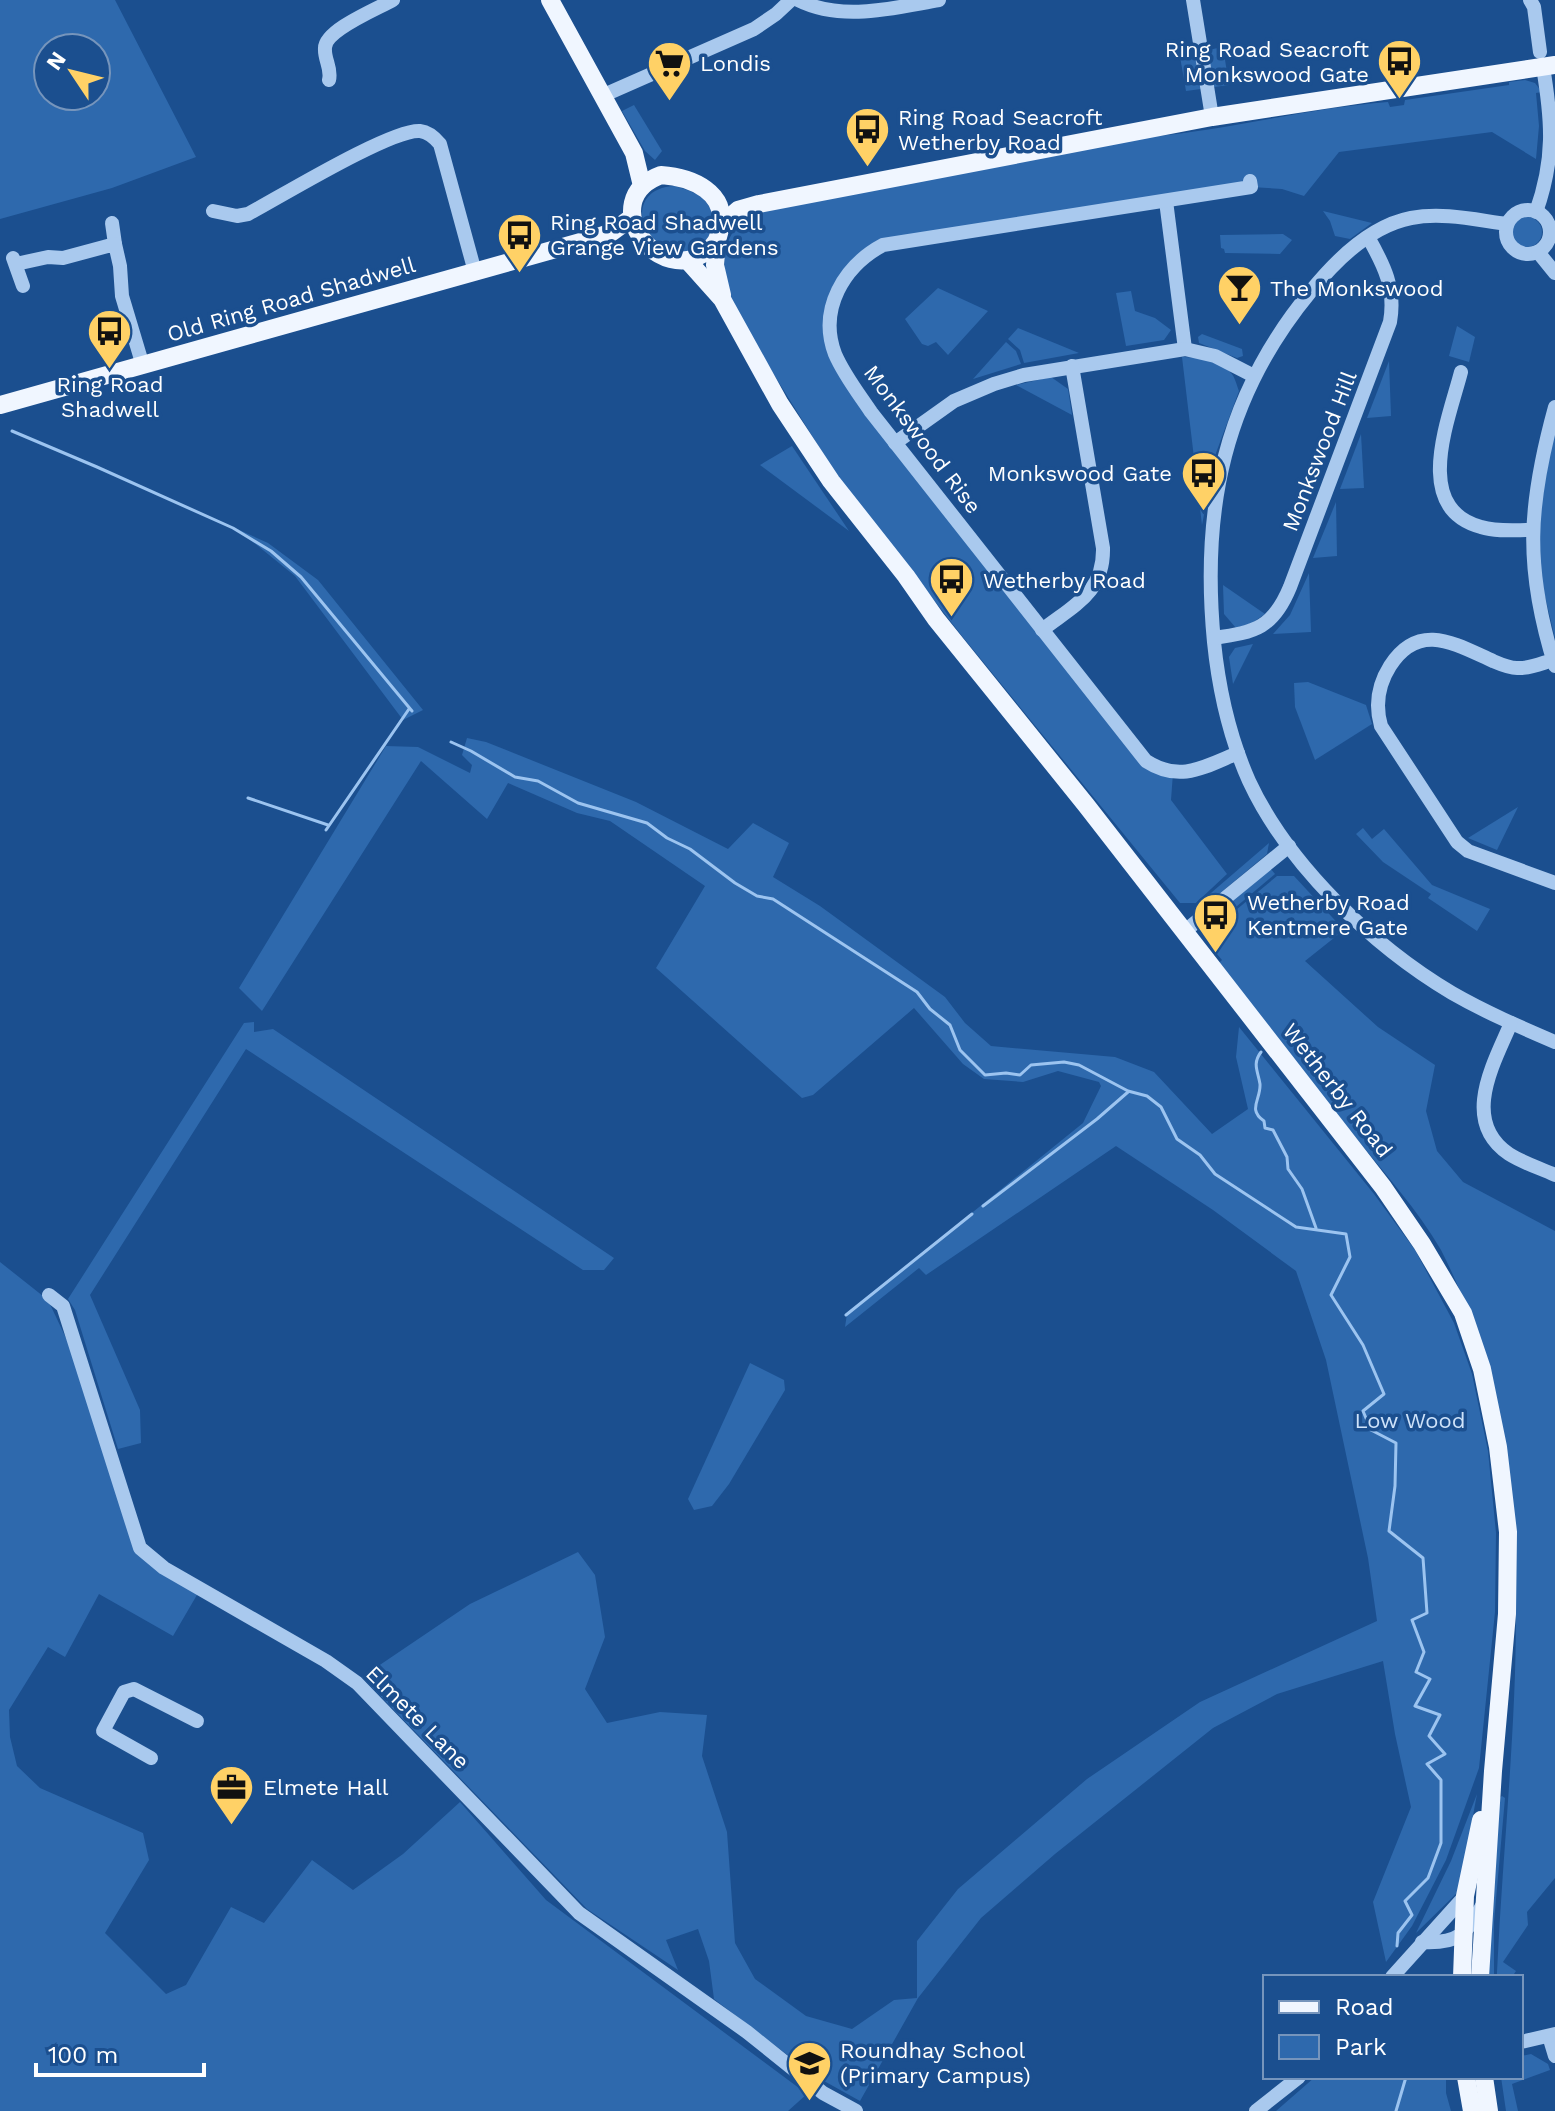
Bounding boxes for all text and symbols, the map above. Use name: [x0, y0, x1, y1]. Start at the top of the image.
north arrow: [32, 32, 112, 112]
place label: Ring Road Seacroft Monkswood Gate: [1165, 37, 1369, 87]
bus stop icon: Ring Road Seacroft Monkswood Gate: [1376, 38, 1424, 101]
supermarket icon: Londis: [645, 39, 693, 102]
text: N: [41, 47, 71, 75]
place label: Londis: [700, 51, 771, 76]
place label: Ring Road Seacroft Wetherby Road: [898, 105, 1102, 155]
bus stop icon: Ring Road Seacroft Wetherby Road: [843, 106, 891, 169]
place label: Ring Road Shadwell Grange View Gardens: [550, 210, 778, 260]
bus stop icon: Ring Road Shadwell Grange View Gardens: [495, 211, 543, 274]
street label: Old Ring Road Shadwell: [164, 252, 418, 347]
bar icon: The Monkswood: [1215, 264, 1263, 327]
place label: The Monkswood: [1270, 276, 1444, 301]
bus stop icon: Ring Road Shadwell: [86, 307, 134, 370]
street label: Monkswood Rise: [859, 360, 986, 518]
street label: Monkswood Hill: [1277, 367, 1362, 535]
place label: Ring Road Shadwell: [57, 372, 163, 422]
bus stop icon: Monkswood Gate: [1179, 449, 1227, 512]
place label: Monkswood Gate: [988, 461, 1172, 486]
bus stop icon: Wetherby Road: [928, 556, 976, 619]
place label: Wetherby Road: [983, 568, 1146, 593]
place label: Wetherby Road Kentmere Gate: [1247, 890, 1410, 940]
bus stop icon: Wetherby Road Kentmere Gate: [1192, 891, 1240, 954]
street label: Wetherby Road: [1278, 1018, 1398, 1162]
park label: Low Wood: [1354, 1408, 1466, 1433]
street label: Elmete Lane: [361, 1661, 474, 1774]
office icon: Elmete Hall: [208, 1763, 256, 1826]
place label: Elmete Hall: [263, 1775, 389, 1800]
legend: [1263, 1975, 1523, 2079]
text: Road: [1335, 1993, 1394, 2021]
scale bar: [36, 2027, 204, 2077]
text: Park: [1335, 2033, 1387, 2061]
place label: Roundhay School (Primary Campus): [840, 2038, 1031, 2088]
school or university icon: Roundhay School (Primary Campus): [785, 2039, 833, 2102]
text: 100 m: [48, 2041, 118, 2069]

